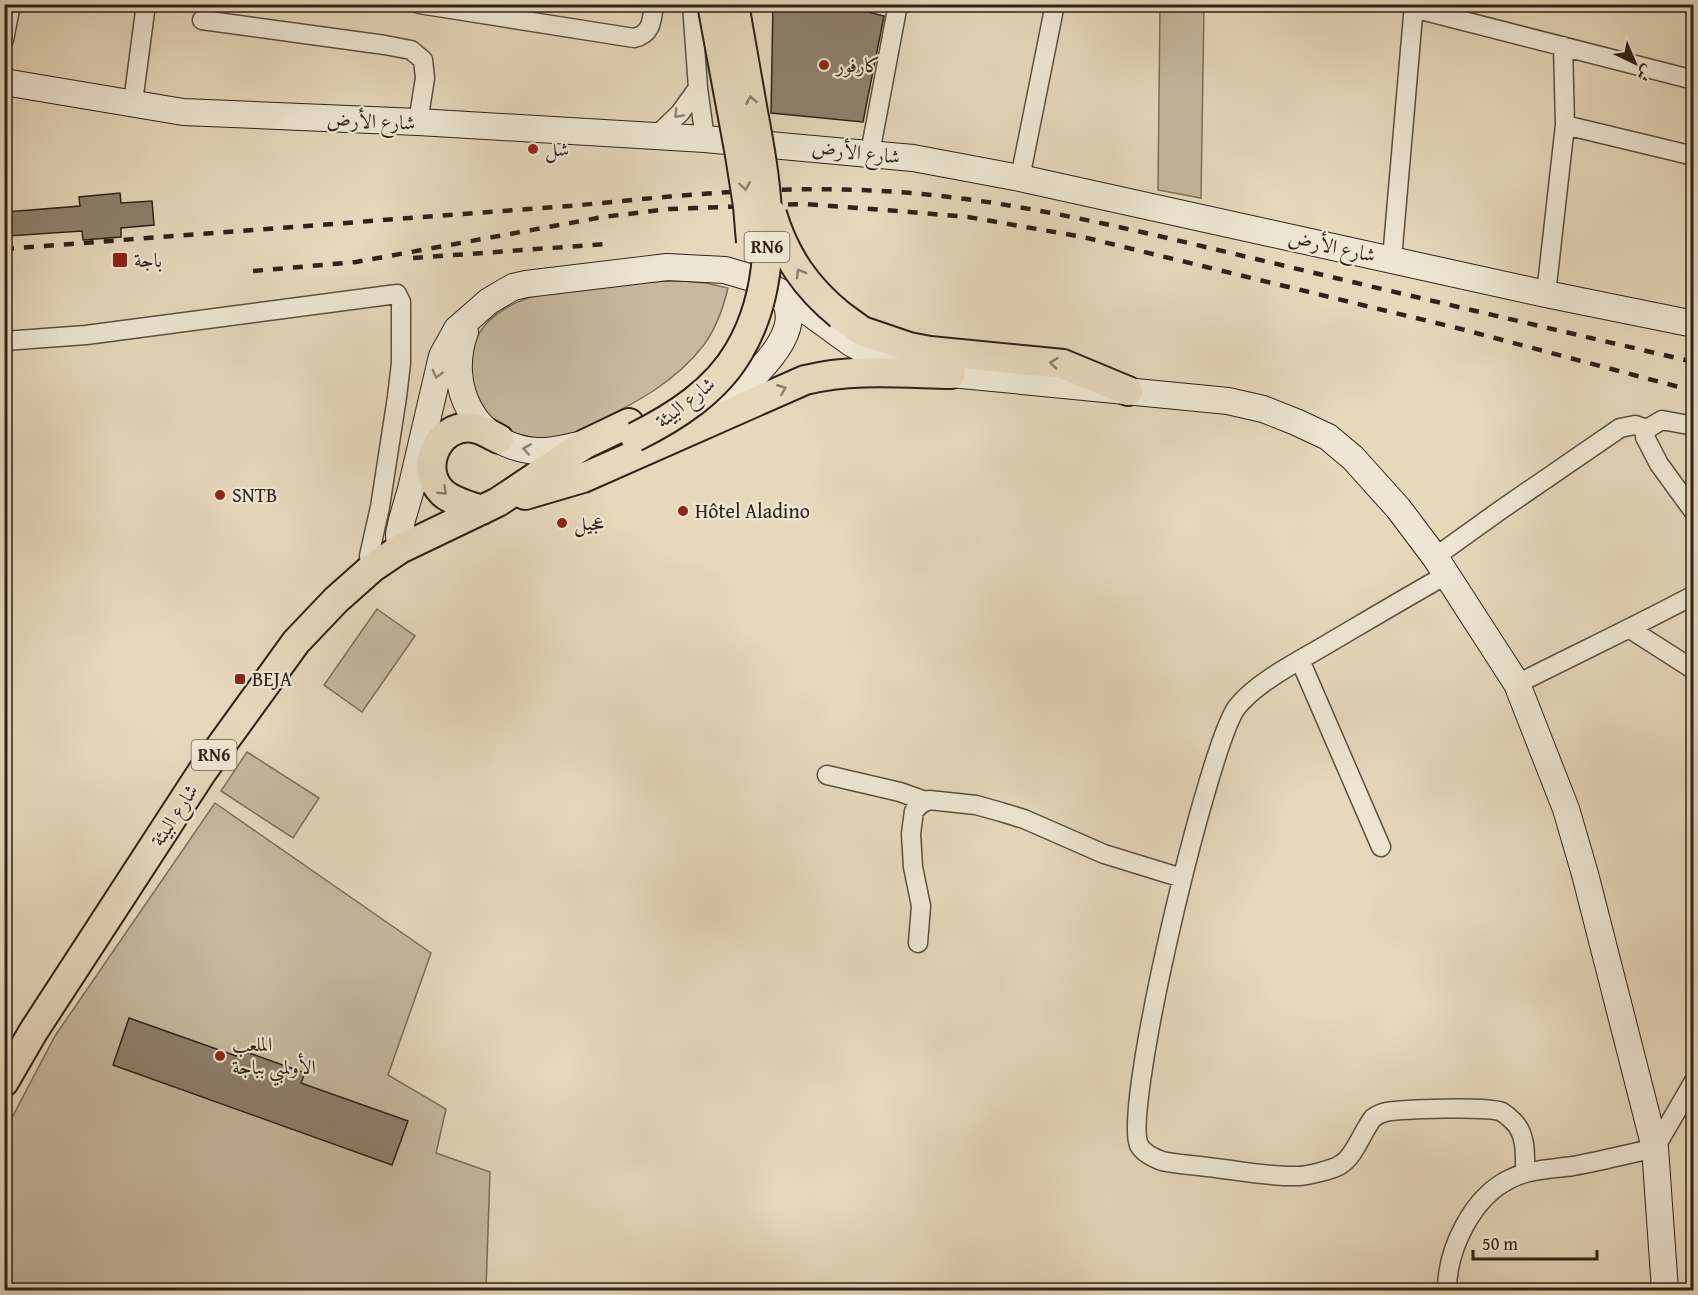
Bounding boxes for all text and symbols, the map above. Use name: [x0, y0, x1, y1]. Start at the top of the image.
north arrow: [1605, 33, 1665, 93]
place label: كارفور: [834, 50, 880, 79]
marker: كارفور: [817, 58, 831, 72]
text: ش: [1631, 60, 1659, 88]
one-way arrow: [745, 95, 758, 105]
street label: شارع الأرض: [326, 104, 416, 141]
one-way arrow: [674, 107, 685, 117]
street label: شارع الأرض: [810, 132, 902, 175]
place label: شل: [545, 134, 569, 164]
marker: شل: [526, 142, 540, 156]
one-way arrow: [738, 181, 751, 191]
street label: شارع الأرض: [1285, 222, 1378, 273]
road number: RN6: [744, 232, 789, 262]
place label: باجة: [134, 245, 162, 274]
marker: باجة: [111, 251, 129, 269]
one-way arrow: [796, 269, 807, 279]
one-way arrow: [1049, 357, 1058, 370]
one-way arrow: [432, 368, 444, 379]
street label: شارع البيئة: [649, 369, 723, 437]
one-way arrow: [776, 384, 787, 396]
one-way arrow: [523, 443, 533, 456]
place label: SNTB: [232, 480, 277, 509]
one-way arrow: [436, 484, 447, 494]
marker: SNTB: [213, 488, 227, 502]
place label: Hôtel Aladino: [695, 496, 810, 525]
marker: Hôtel Aladino: [676, 504, 690, 518]
place label: عجيل: [574, 508, 604, 538]
marker: عجيل: [555, 516, 569, 530]
place label: BEJA: [252, 664, 292, 693]
marker: BEJA: [233, 672, 247, 686]
road number: RN6: [192, 740, 236, 770]
street label: شارع البيئة: [143, 778, 208, 854]
place label: الملعب الأولمبي بباجة: [232, 1029, 316, 1086]
marker: الملعب الأولمبي بباجة: [213, 1049, 227, 1063]
scale bar: [1473, 1223, 1598, 1261]
text: 50 m: [1482, 1230, 1518, 1257]

